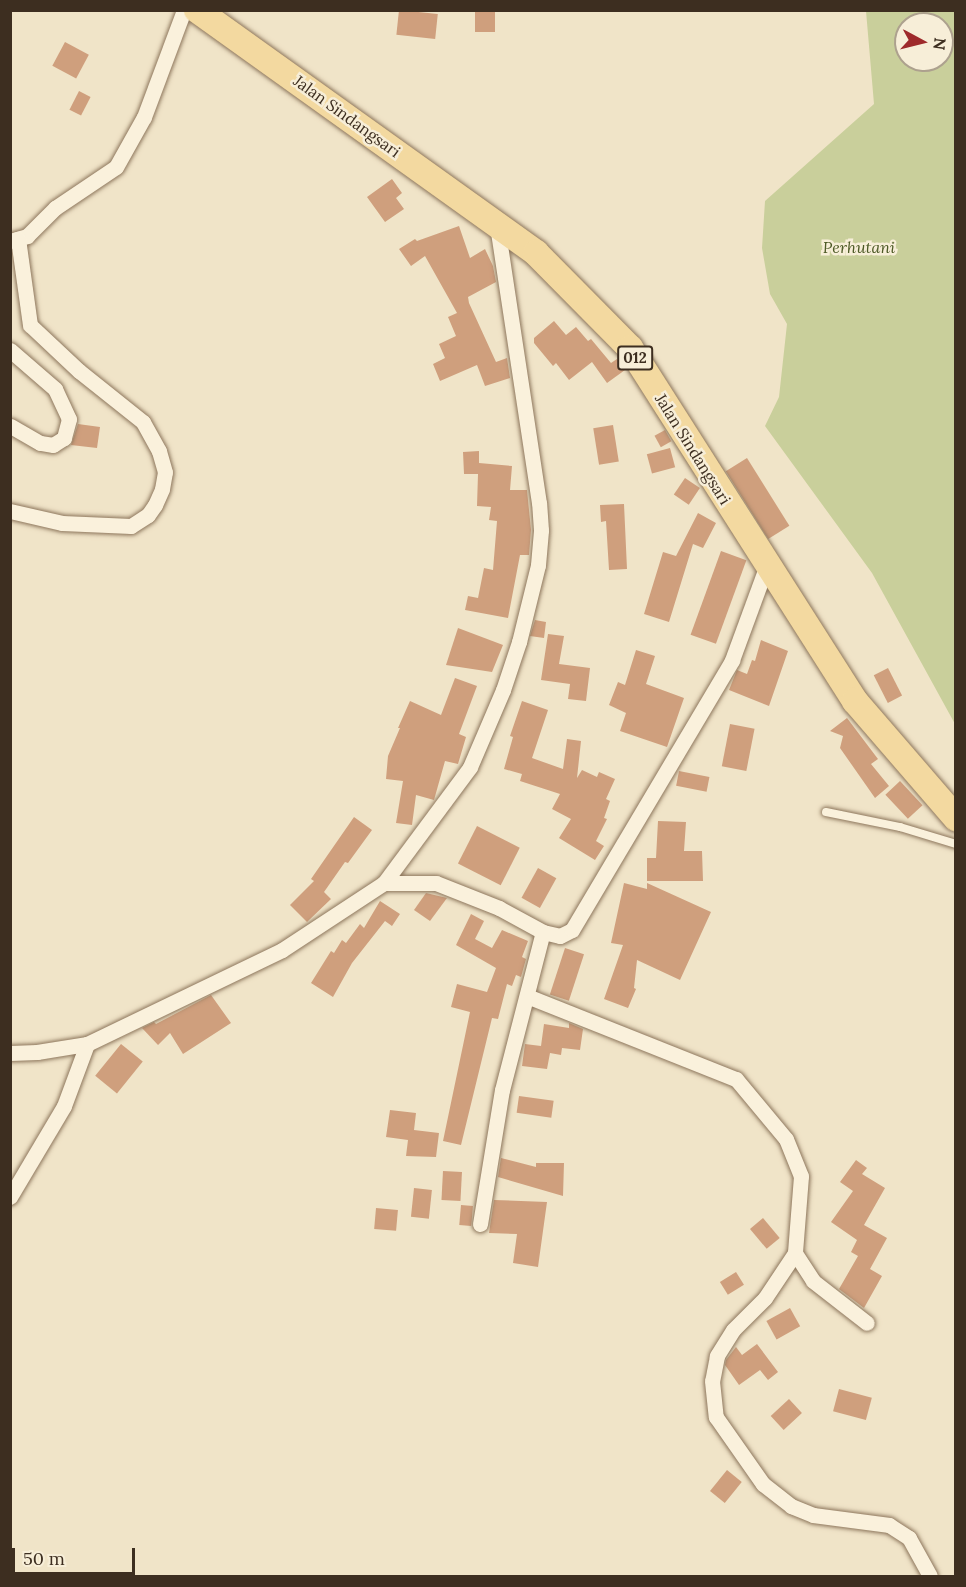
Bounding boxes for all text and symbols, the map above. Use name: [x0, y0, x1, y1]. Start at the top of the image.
north arrow: [894, 12, 954, 72]
text: N: [929, 37, 951, 51]
street label: Jalan Sindangsari: [290, 71, 404, 161]
park label: Perhutani: [823, 237, 895, 257]
road number: 012: [617, 346, 653, 370]
street label: Jalan Sindangsari: [651, 390, 735, 508]
scale bar: [15, 1536, 138, 1574]
text: 50 m: [23, 1547, 65, 1570]

